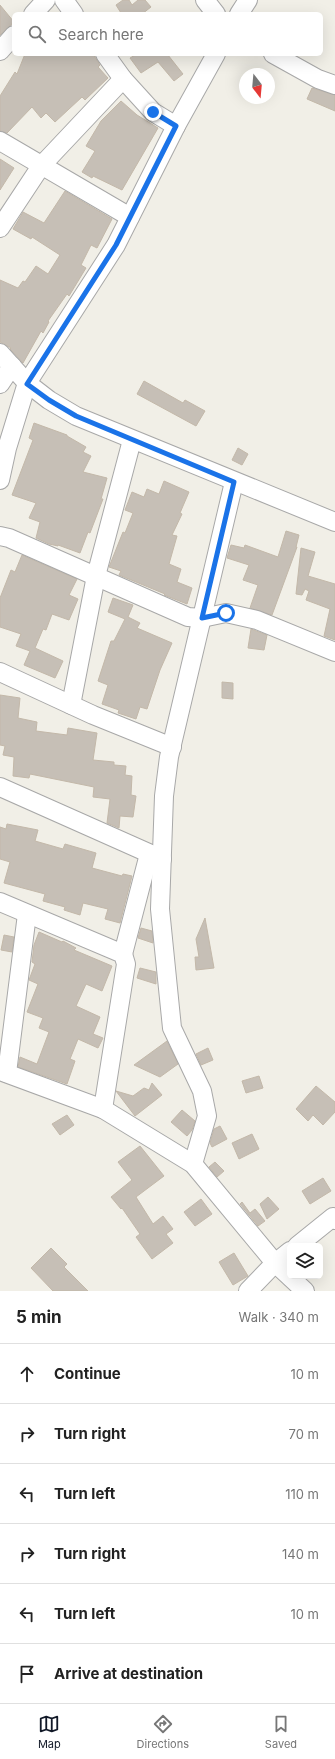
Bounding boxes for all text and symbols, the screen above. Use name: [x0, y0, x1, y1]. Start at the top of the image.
search box: [12, 12, 323, 56]
icon: search: [26, 23, 48, 45]
text: Search here: [58, 25, 144, 44]
north arrow: [239, 68, 275, 104]
route end: [144, 103, 162, 121]
route start: [217, 604, 235, 622]
map controls: [287, 1243, 323, 1279]
button: layers: [287, 1243, 323, 1279]
text: 5 min: [16, 1307, 62, 1327]
text: Walk · 340 m: [239, 1309, 319, 1325]
icon: ahead: [16, 1363, 38, 1385]
text: Continue: [54, 1364, 121, 1383]
text: 10 m: [290, 1366, 319, 1382]
icon: right: [16, 1423, 38, 1445]
text: Turn right: [54, 1424, 126, 1443]
text: 70 m: [289, 1426, 319, 1442]
icon: left: [16, 1483, 38, 1505]
text: Turn left: [54, 1484, 115, 1503]
text: 110 m: [285, 1486, 319, 1502]
icon: right: [16, 1543, 38, 1565]
text: Turn right: [54, 1544, 126, 1563]
text: 140 m: [282, 1546, 319, 1562]
icon: left: [16, 1603, 38, 1625]
text: Turn left: [54, 1604, 115, 1623]
text: 10 m: [290, 1606, 319, 1622]
icon: arrive: [16, 1663, 38, 1685]
text: Arrive at destination: [54, 1664, 203, 1683]
tab: Map: [38, 1713, 61, 1751]
tab: Directions: [137, 1713, 189, 1751]
tab: Saved: [265, 1713, 297, 1751]

